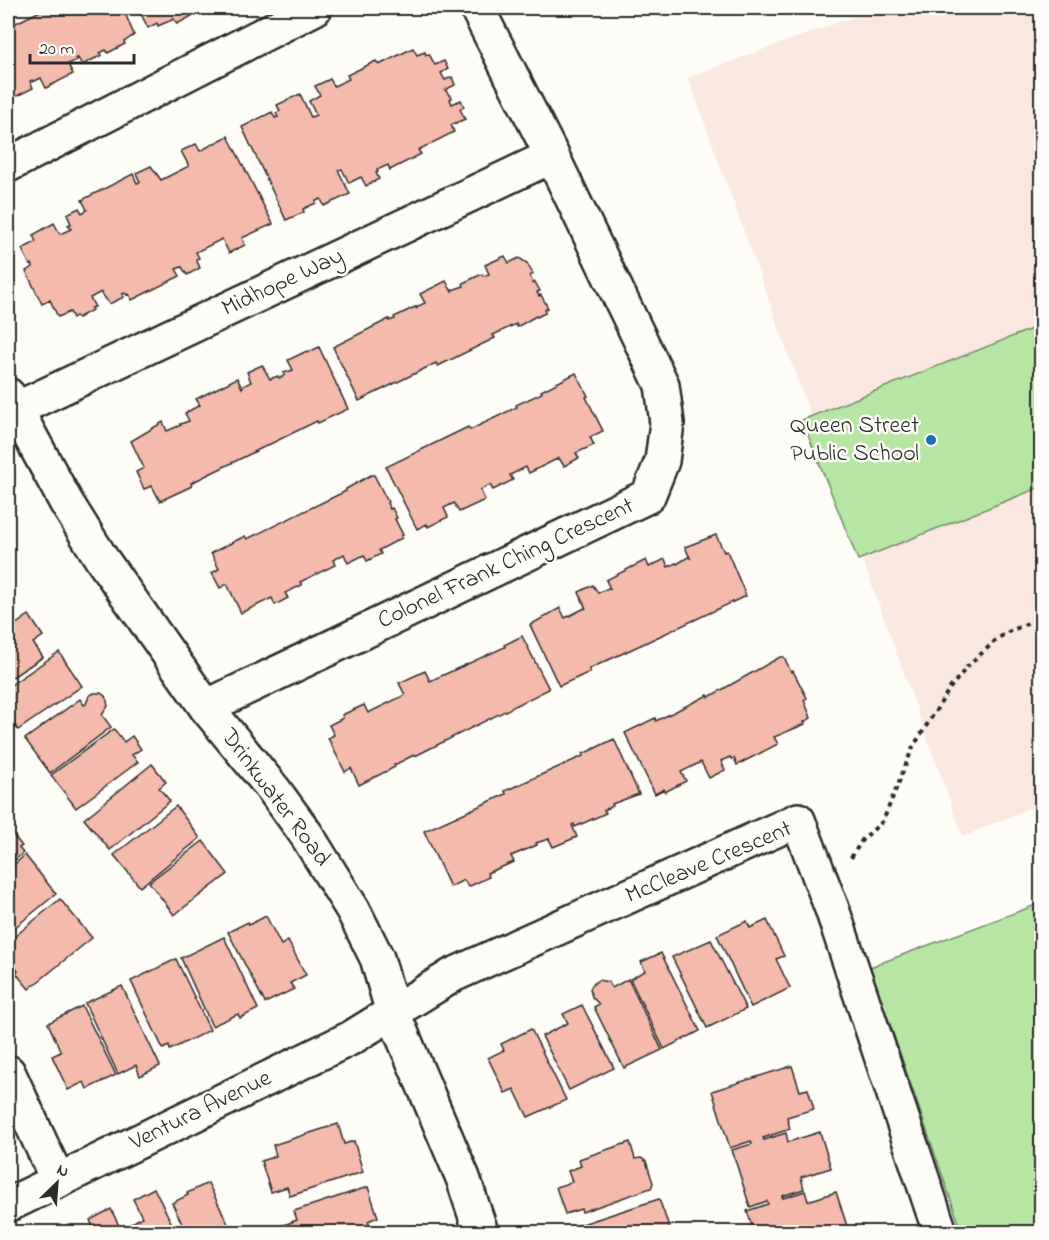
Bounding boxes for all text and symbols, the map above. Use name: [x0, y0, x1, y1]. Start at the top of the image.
scale bar: [30, 27, 134, 65]
text: 20 m: [39, 37, 74, 63]
street label: Midhope Way: [216, 239, 350, 327]
place label: Queen Street Public School: [790, 409, 919, 472]
marker: Queen Street Public School: [924, 433, 938, 447]
street label: Colonel Frank Ching Crescent: [372, 489, 640, 639]
street label: Drinkwater Road: [211, 721, 339, 875]
street label: McCleave Crescent: [620, 812, 798, 914]
street label: Ventura Avenue: [123, 1061, 278, 1161]
north arrow: [27, 1153, 87, 1213]
text: N: [53, 1158, 73, 1184]

